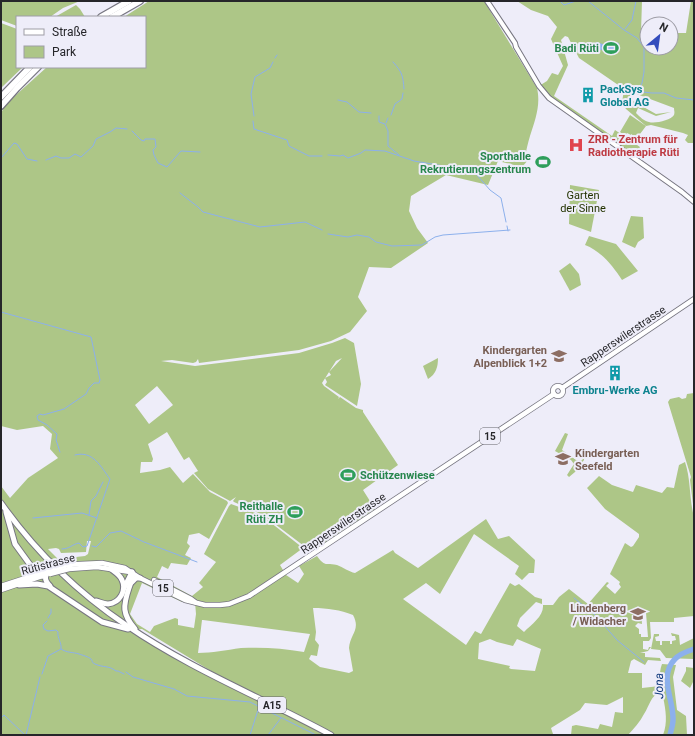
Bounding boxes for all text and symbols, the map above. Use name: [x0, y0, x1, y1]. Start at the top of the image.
legend: [16, 16, 146, 68]
north arrow: [639, 16, 679, 56]
text: N: [657, 20, 670, 35]
text: Straße: [52, 25, 87, 39]
sports icon: Badi Rüti: [602, 39, 620, 57]
place label: Badi Rüti: [554, 42, 599, 55]
text: Park: [52, 45, 77, 59]
place label: PackSys Global AG: [600, 83, 649, 109]
building icon: PackSys Global AG: [579, 86, 597, 104]
place label: ZRR - Zentrum für Radiotherapie Rüti: [588, 133, 680, 159]
hospital icon: ZRR - Zentrum für Radiotherapie Rüti: [567, 136, 585, 154]
place label: Sporthalle Rekrutierungszentrum: [420, 150, 531, 176]
sports icon: Sporthalle Rekrutierungszentrum: [534, 153, 552, 171]
park label: Garten der Sinne: [560, 189, 606, 215]
street label: Rapperswilerstrasse: [578, 303, 668, 370]
place label: Kindergarten Alpenblick 1+2: [473, 344, 547, 370]
school or university icon: Kindergarten Alpenblick 1+2: [550, 347, 568, 365]
building icon: Embru-Werke AG: [606, 364, 624, 382]
place label: Embru-Werke AG: [572, 384, 658, 397]
road number: 15: [480, 428, 500, 444]
place label: Kindergarten Seefeld: [575, 447, 639, 473]
school or university icon: Kindergarten Seefeld: [554, 450, 572, 468]
sports icon: Schützenwiese: [339, 466, 357, 484]
place label: Schützenwiese: [360, 469, 435, 482]
street label: Rapperswilerstrasse: [298, 490, 388, 557]
place label: Reithalle Rüti ZH: [240, 500, 283, 526]
sports icon: Reithalle Rüti ZH: [286, 503, 304, 521]
street label: Rütistrasse: [20, 551, 77, 578]
road number: 15: [153, 580, 173, 596]
place label: Lindenberg / Widacher: [570, 602, 626, 628]
school or university icon: Lindenberg / Widacher: [629, 605, 647, 623]
water label: Jona: [652, 673, 666, 699]
road number: A15: [258, 697, 286, 713]

